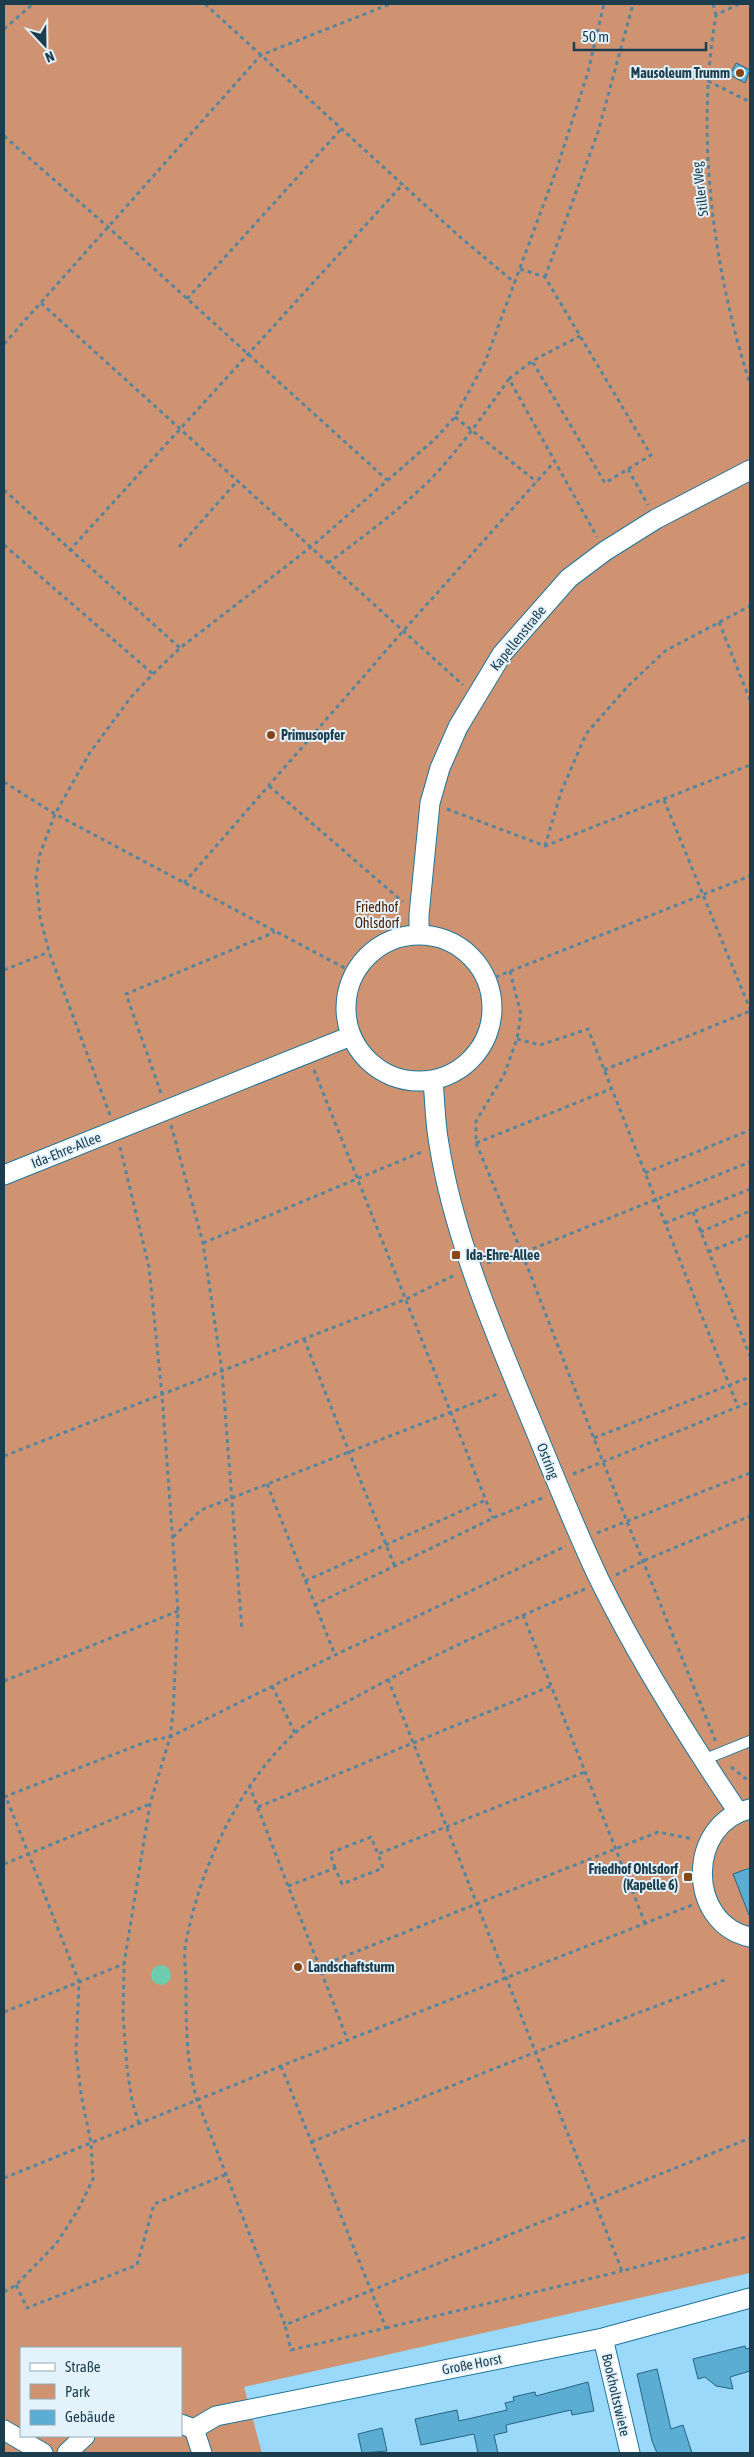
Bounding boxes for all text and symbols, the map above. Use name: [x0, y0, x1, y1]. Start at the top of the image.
north arrow: [20, 20, 70, 70]
scale bar: [574, 20, 706, 52]
text: 50 m: [582, 28, 609, 45]
text: N: [43, 48, 57, 66]
place label: Mausoleum Trumm: [631, 65, 730, 81]
marker: Mausoleum Trumm: [734, 67, 746, 79]
street label: Stiller Weg: [689, 161, 711, 217]
street label: Kapellenstraße: [487, 602, 549, 674]
place label: Primusopfer: [281, 727, 345, 743]
marker: Primusopfer: [265, 729, 277, 741]
park label: Friedhof Ohlsdorf: [355, 899, 399, 931]
street label: Ida-Ehre-Allee: [29, 1129, 103, 1171]
place label: Ida-Ehre-Allee: [466, 1247, 540, 1263]
marker: Ida-Ehre-Allee: [450, 1249, 462, 1261]
street label: Ostring: [534, 1441, 562, 1481]
place label: Friedhof Ohlsdorf (Kapelle 6): [589, 1861, 678, 1893]
marker: Friedhof Ohlsdorf (Kapelle 6): [682, 1871, 694, 1883]
place label: Landschaftsturm: [308, 1959, 395, 1975]
marker: Landschaftsturm: [292, 1961, 304, 1973]
legend: [20, 2347, 182, 2437]
street label: Große Horst: [441, 2350, 503, 2378]
street label: Bookholtstwiete: [599, 2352, 633, 2438]
text: Straße: [65, 2358, 101, 2375]
text: Park: [65, 2383, 90, 2400]
text: Gebäude: [65, 2408, 115, 2425]

